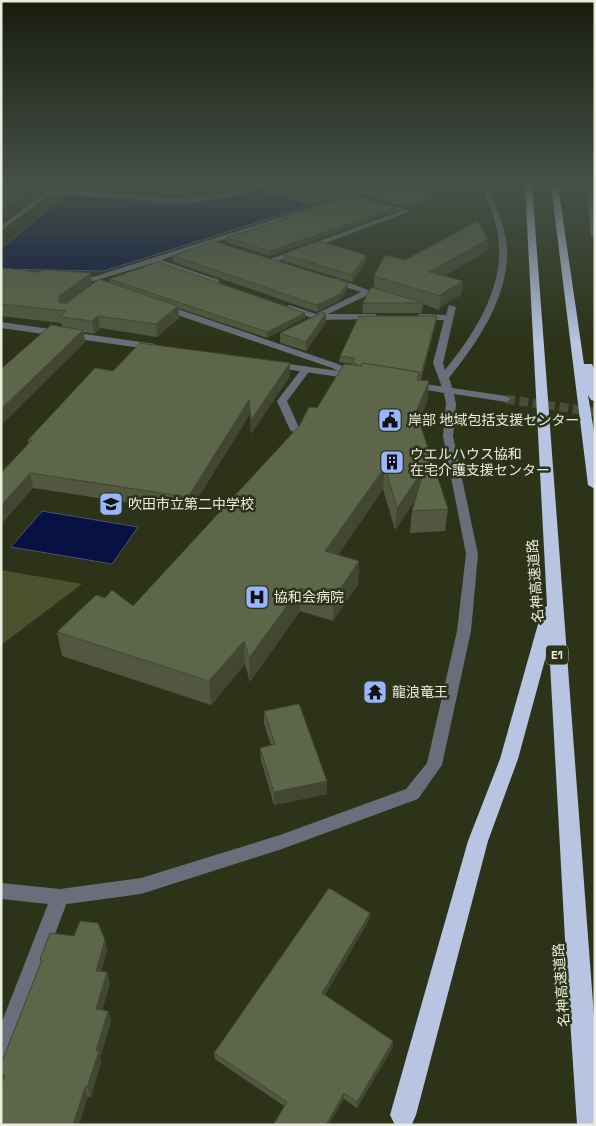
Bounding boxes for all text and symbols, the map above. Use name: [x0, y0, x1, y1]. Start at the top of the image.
public building icon: 岸部 地域包括支援センター: [377, 407, 403, 433]
place label: 岸部 地域包括支援センター: [408, 411, 580, 429]
place label: ウエルハウス協和 在宅介護支援センター: [410, 445, 550, 479]
building icon: ウエルハウス協和 在宅介護支援センター: [379, 449, 405, 475]
school or university icon: 吹田市立第二中学校: [98, 491, 124, 517]
place label: 吹田市立第二中学校: [128, 495, 254, 513]
street label: 名神高速道路: [523, 538, 547, 624]
hospital icon: 協和会病院: [244, 584, 270, 610]
place label: 協和会病院: [274, 588, 344, 606]
road number: E1: [546, 646, 568, 664]
temple icon: 龍浪竜王: [362, 679, 388, 705]
place label: 龍浪竜王: [392, 683, 448, 701]
street label: 名神高速道路: [549, 942, 573, 1028]

